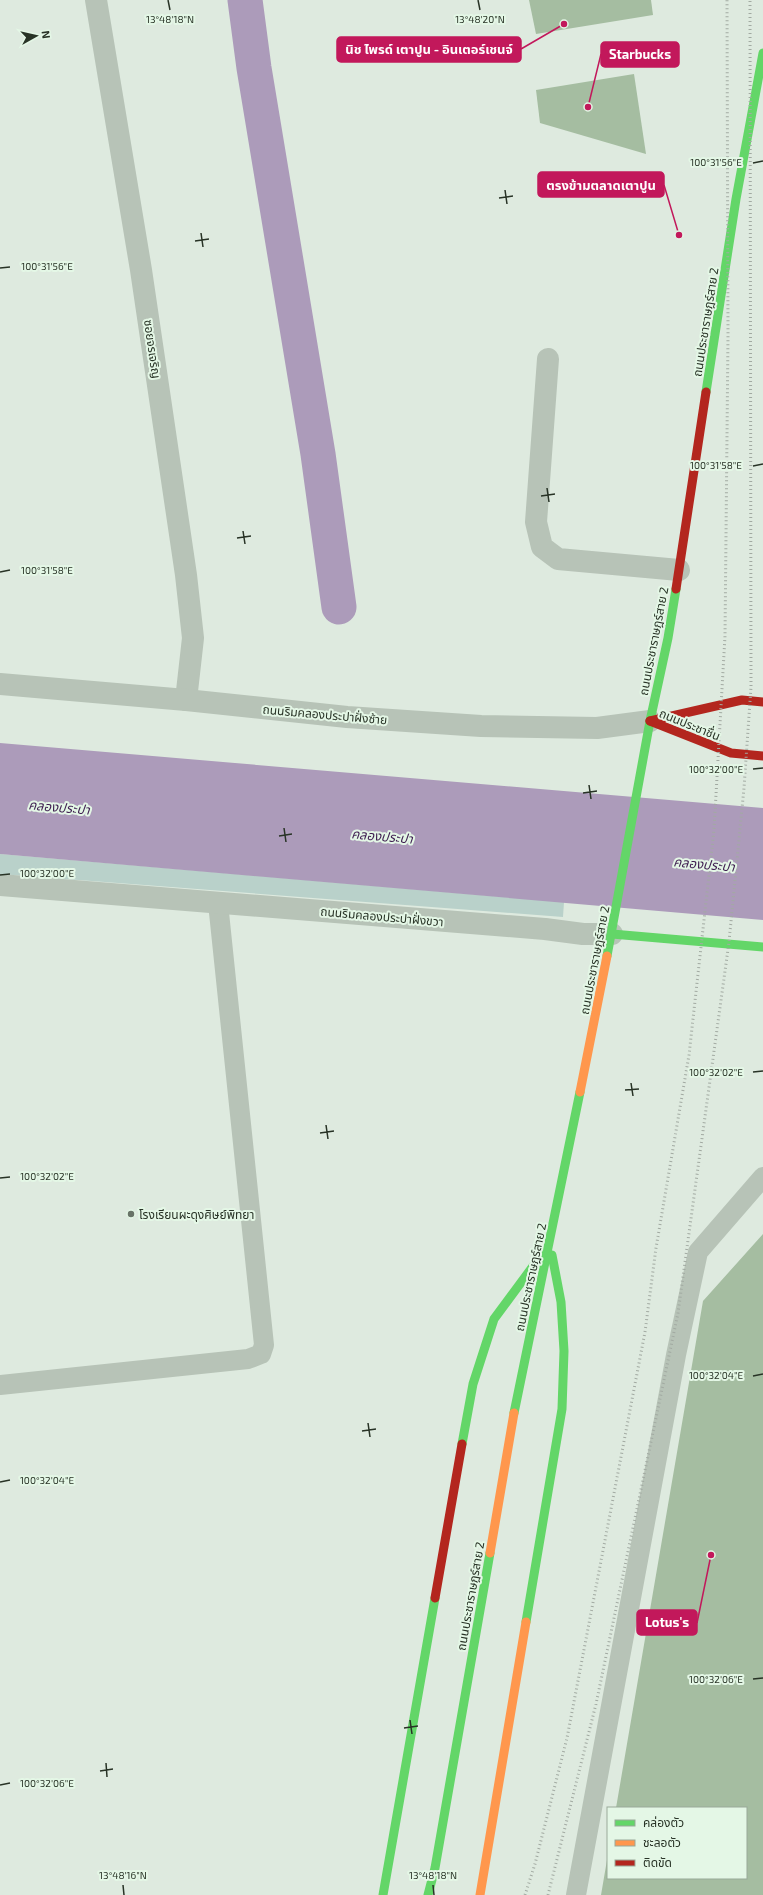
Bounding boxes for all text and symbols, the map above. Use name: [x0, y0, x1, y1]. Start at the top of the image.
text: 13°48'18"N: [146, 13, 194, 25]
text: 13°48'20"N: [455, 13, 505, 25]
north arrow: [16, 16, 56, 56]
text: N: [39, 30, 53, 39]
callout: นิช ไพรด์ เตาปูน - อินเตอร์เชนจ์: [337, 37, 521, 62]
text: นิช ไพรด์ เตาปูน - อินเตอร์เชนจ์: [345, 41, 513, 58]
callout: Starbucks: [601, 42, 679, 67]
text: Starbucks: [609, 46, 671, 62]
text: 100°31'56"E: [690, 156, 742, 168]
callout: ตรงข้ามตลาดเตาปูน: [538, 172, 664, 197]
text: ตรงข้ามตลาดเตาปูน: [546, 177, 656, 194]
text: 100°31'56"E: [21, 260, 73, 272]
street label: ถนนประชาราษฎร์สาย 2: [689, 266, 722, 378]
street label: ซอยจรเจริญ: [142, 319, 164, 379]
text: 100°31'58"E: [690, 459, 742, 471]
text: 100°31'58"E: [21, 564, 73, 576]
street label: ถนนประชาราษฎร์สาย 2: [636, 585, 671, 697]
street label: ถนนริมคลองประปาฝั่งซ้าย: [262, 701, 388, 726]
street label: ถนนประชาชื่น: [657, 705, 723, 743]
text: 100°32'00"E: [689, 763, 743, 775]
water label: คลองประปา: [28, 796, 91, 818]
water label: คลองประปา: [351, 825, 414, 847]
water label: คลองประปา: [673, 853, 736, 875]
text: 100°32'00"E: [20, 867, 74, 879]
street label: ถนนริมคลองประปาฝั่งขวา: [320, 903, 444, 928]
street label: ถนนประชาราษฎร์สาย 2: [577, 904, 612, 1016]
text: 100°32'02"E: [689, 1066, 743, 1078]
text: 100°32'02"E: [20, 1170, 74, 1182]
place label: โรงเรียนผะดุงศิษย์พิทยา: [139, 1207, 254, 1222]
marker: โรงเรียนผะดุงศิษย์พิทยา: [126, 1209, 136, 1219]
street label: ถนนประชาราษฎร์สาย 2: [512, 1221, 549, 1333]
text: 100°32'04"E: [689, 1369, 744, 1381]
text: 100°32'04"E: [20, 1474, 75, 1486]
street label: ถนนประชาราษฎร์สาย 2: [454, 1540, 488, 1652]
callout: Lotus's: [637, 1610, 697, 1635]
text: Lotus's: [645, 1614, 689, 1630]
text: 100°32'06"E: [689, 1673, 743, 1685]
text: 100°32'06"E: [20, 1777, 74, 1789]
legend: [607, 1807, 747, 1879]
text: คล่องตัว: [643, 1815, 684, 1829]
text: ชะลอตัว: [643, 1835, 681, 1849]
text: ติดขัด: [643, 1855, 672, 1869]
text: 13°48'16"N: [99, 1869, 147, 1881]
text: 13°48'18"N: [409, 1869, 457, 1881]

